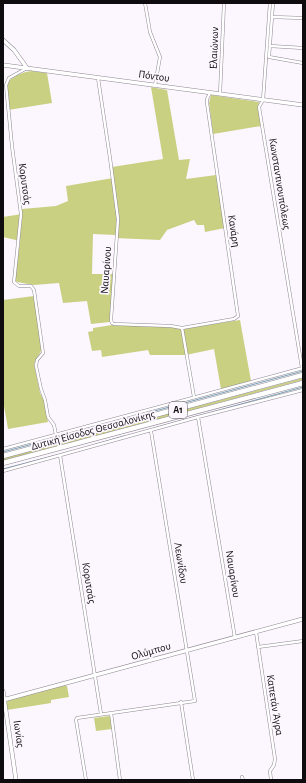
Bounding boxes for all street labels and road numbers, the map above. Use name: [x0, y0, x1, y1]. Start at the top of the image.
street label: Ελαιώνων: [208, 26, 220, 69]
street label: Πόντου: [138, 68, 170, 84]
street label: Κωνσταντινουπόλεως: [267, 137, 293, 231]
street label: Κορυτσάς: [17, 163, 33, 205]
street label: Κανάρη: [226, 214, 242, 248]
street label: Ναυαρίνου: [99, 246, 113, 294]
road number: Α1: [169, 402, 187, 418]
street label: Δυτική Είσοδος Θεσσαλονίκης: [30, 408, 156, 452]
street label: Λεωνίδου: [172, 542, 190, 584]
street label: Ναυαρίνου: [224, 550, 242, 598]
street label: Κορυτσάς: [80, 562, 98, 604]
street label: Ολύμπου: [130, 640, 172, 662]
street label: Καπετάν Άγρα: [265, 674, 285, 737]
street label: Ιωνίας: [12, 720, 26, 748]

